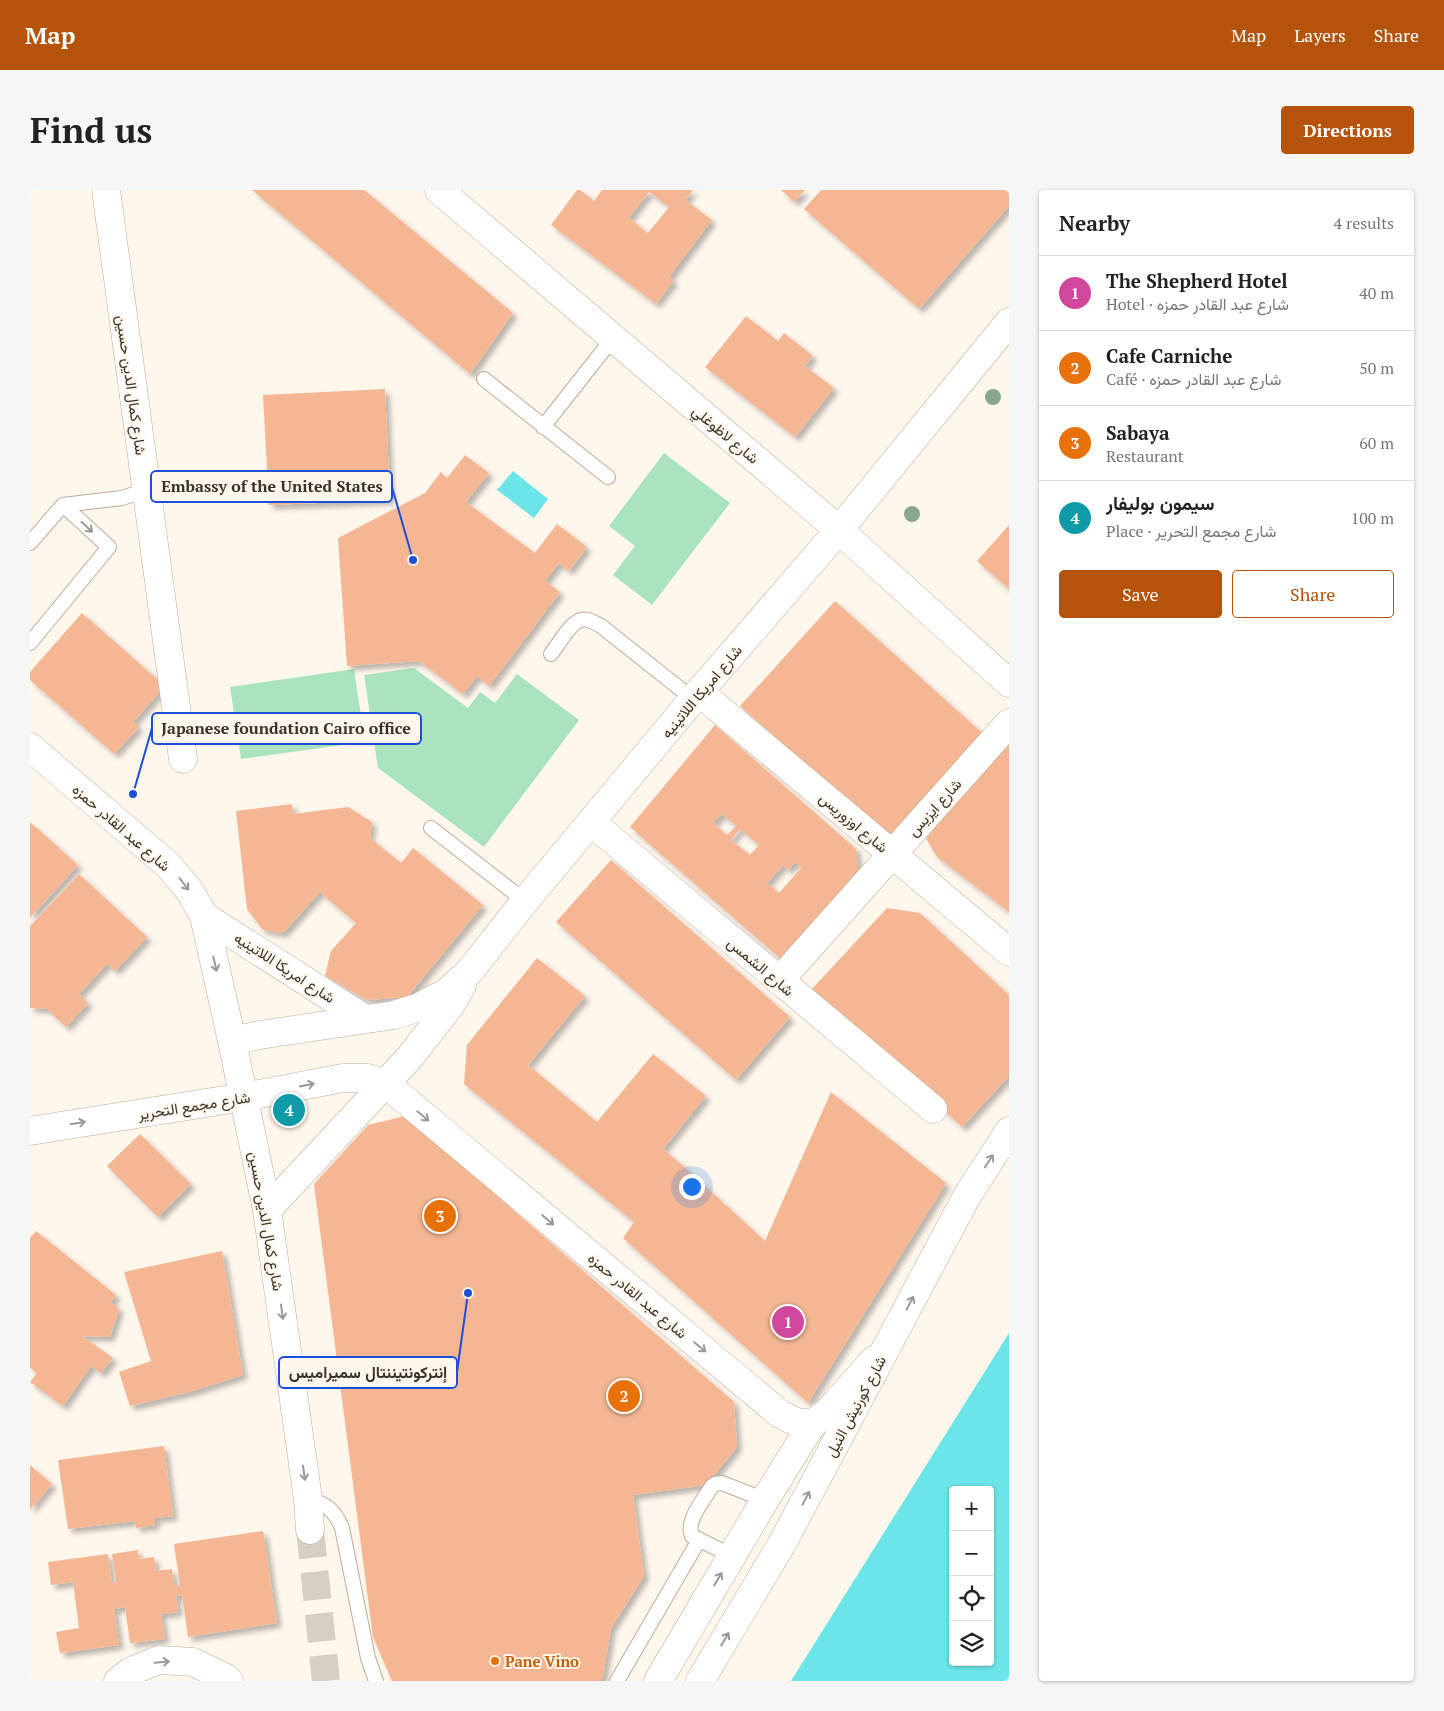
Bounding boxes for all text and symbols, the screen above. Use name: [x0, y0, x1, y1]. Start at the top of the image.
text: Map: [25, 19, 75, 51]
text: Map: [1231, 23, 1266, 47]
text: Layers: [1294, 23, 1346, 47]
text: Share: [1374, 23, 1419, 47]
button: Directions: [1281, 106, 1414, 154]
text: Find us: [30, 107, 152, 153]
text: Nearby: [1059, 209, 1130, 237]
text: 4 results: [1334, 212, 1394, 234]
text: The Shepherd Hotel: [1106, 268, 1288, 293]
text: 1: [1070, 282, 1080, 304]
text: 40 m: [1359, 282, 1394, 304]
text: Hotel · شارع عبد القادر حمزه: [1106, 293, 1289, 315]
street label: شارع كمال الدين حسين: [110, 314, 152, 457]
text: Cafe Carniche: [1106, 343, 1232, 368]
text: 2: [1070, 357, 1080, 379]
text: 50 m: [1359, 357, 1394, 379]
text: Café · شارع عبد القادر حمزه: [1106, 368, 1281, 390]
street label: شارع لاظوغلي: [686, 400, 764, 471]
text: Sabaya: [1106, 420, 1170, 445]
text: 3: [1070, 432, 1080, 454]
text: 60 m: [1359, 432, 1394, 454]
text: Restaurant: [1106, 445, 1184, 467]
callout: Embassy of the United States: [151, 471, 392, 502]
text: Embassy of the United States: [161, 475, 383, 497]
text: سيمون بوليفار: [1106, 490, 1214, 515]
text: 4: [1070, 507, 1080, 529]
text: 100 m: [1351, 507, 1394, 529]
text: Place · شارع مجمع التحرير: [1106, 520, 1276, 542]
one-way arrow: [81, 521, 94, 533]
button: Save: [1059, 570, 1222, 618]
button: Share: [1232, 570, 1394, 618]
street label: شارع امريكا اللاتينيه: [656, 640, 748, 743]
callout: Japanese foundation Cairo office: [152, 713, 421, 744]
text: Japanese foundation Cairo office: [161, 717, 411, 739]
street label: شارع ايزيس: [903, 774, 967, 842]
street label: شارع عبد القادر حمزه: [67, 779, 175, 877]
street label: شارع اوزوريس: [814, 787, 893, 858]
one-way arrow: [179, 877, 189, 891]
street label: شارع امريكا اللاتينيه: [230, 927, 339, 1009]
street label: شارع الشمس: [722, 932, 799, 1001]
one-way arrow: [211, 955, 220, 971]
one-way arrow: [299, 1079, 315, 1089]
street label: شارع مجمع التحرير: [135, 1086, 252, 1126]
pin: 4: [273, 1091, 305, 1129]
one-way arrow: [417, 1110, 430, 1121]
one-way arrow: [70, 1118, 86, 1128]
street label: شارع كمال الدين حسين: [243, 1150, 289, 1293]
one-way arrow: [985, 1155, 995, 1169]
your location: [679, 1174, 705, 1200]
pin: 3: [424, 1197, 456, 1235]
one-way arrow: [541, 1214, 554, 1225]
street label: شارع عبد القادر حمزه: [583, 1248, 692, 1344]
one-way arrow: [905, 1296, 915, 1310]
pin: 1: [772, 1303, 804, 1341]
one-way arrow: [277, 1304, 287, 1320]
one-way arrow: [693, 1341, 706, 1352]
street label: شارع كورنيش النيل: [820, 1352, 892, 1461]
callout: إنتركونتيننتال سميراميس: [279, 1357, 457, 1388]
text: إنتركونتيننتال سميراميس: [289, 1361, 447, 1383]
pin: 2: [608, 1377, 640, 1415]
one-way arrow: [299, 1465, 309, 1481]
map controls: [949, 1486, 994, 1666]
button: +: [949, 1486, 994, 1531]
one-way arrow: [802, 1491, 811, 1506]
button: −: [949, 1531, 994, 1576]
one-way arrow: [714, 1572, 724, 1586]
button: locate: [949, 1576, 994, 1621]
button: layers: [949, 1621, 994, 1666]
one-way arrow: [721, 1633, 731, 1647]
place label: Pane Vino: [505, 1651, 579, 1671]
marker: Pane Vino: [489, 1655, 501, 1667]
one-way arrow: [153, 1657, 169, 1666]

